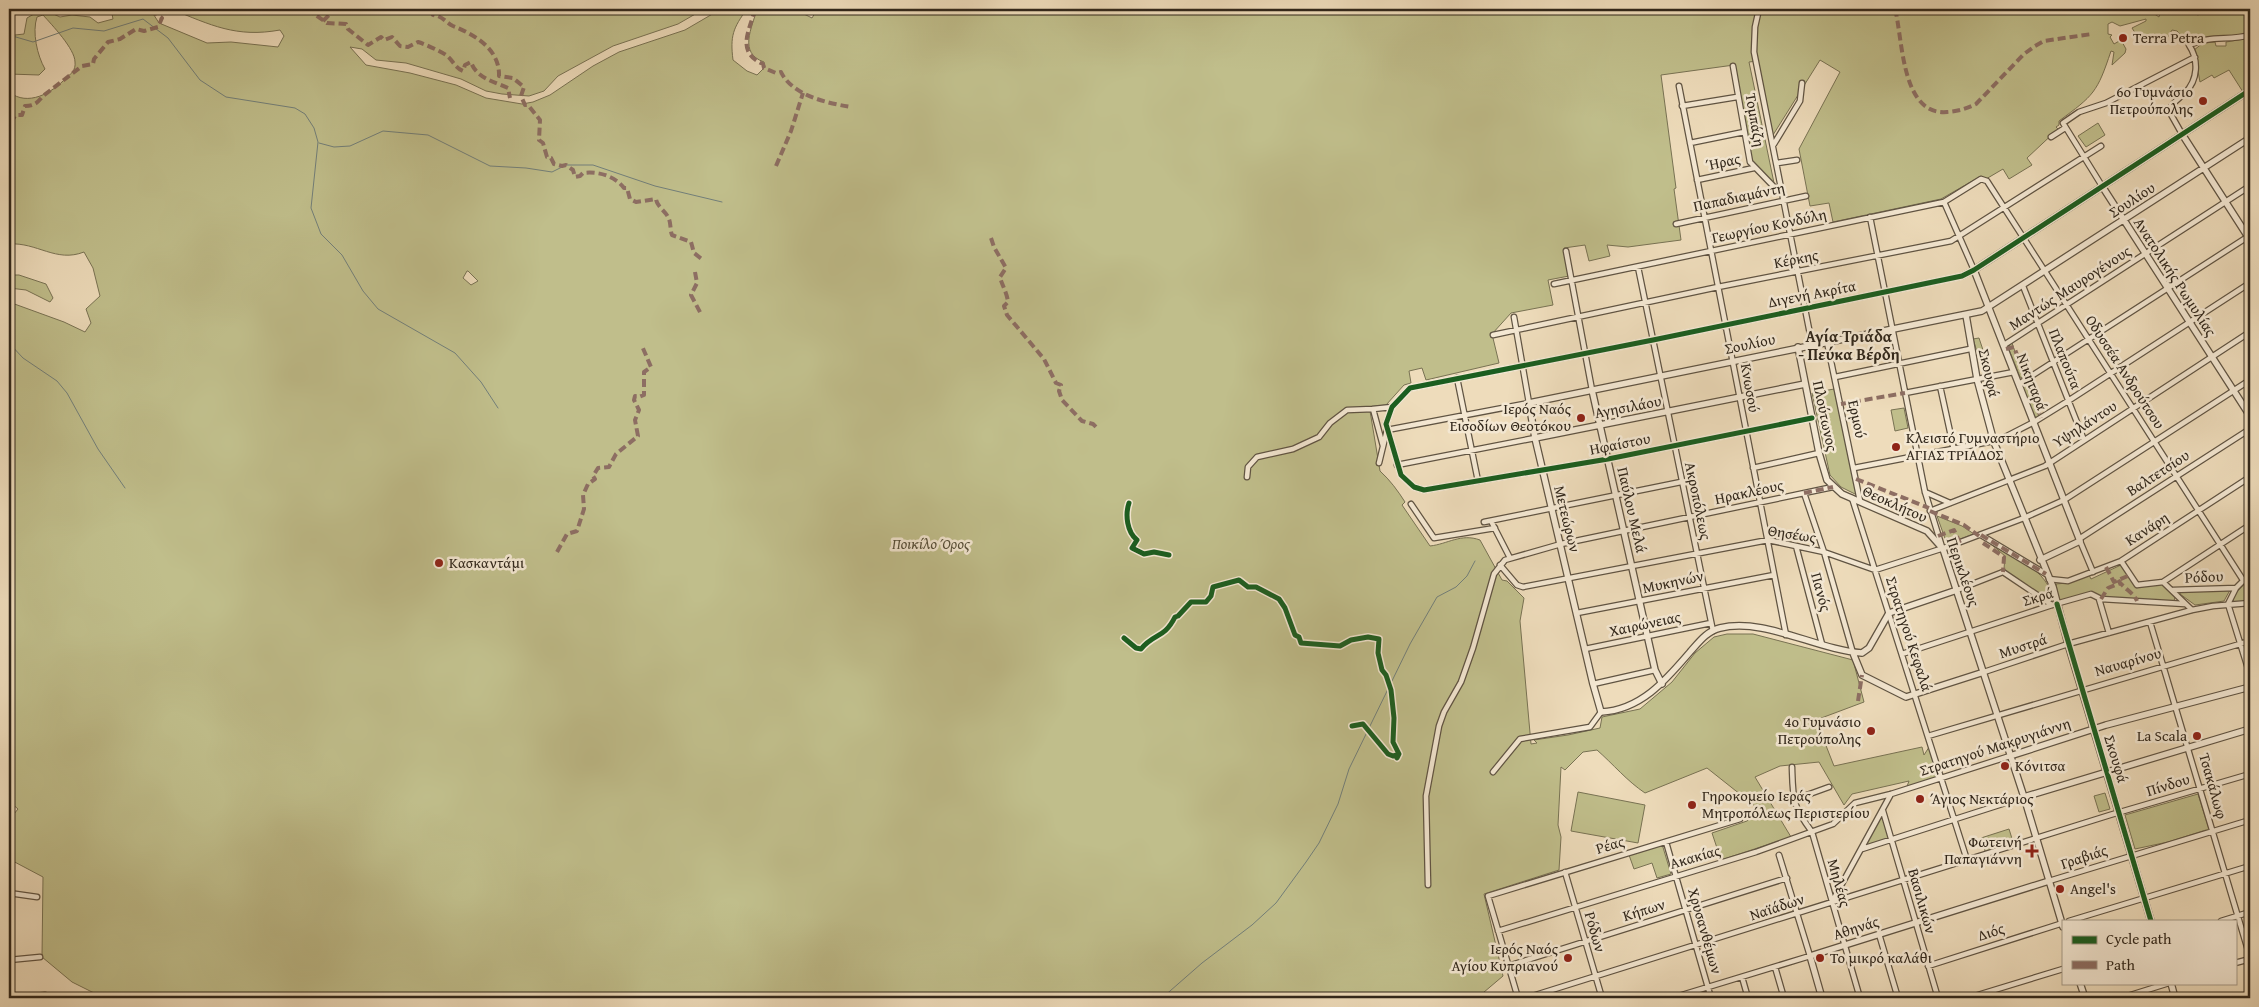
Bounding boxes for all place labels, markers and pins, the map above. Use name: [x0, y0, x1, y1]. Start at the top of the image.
place label: Terra Petra: [2133, 27, 2204, 48]
marker: Terra Petra: [2117, 32, 2129, 44]
place label: 6ο Γυμνάσιο Πετρούπολης: [2110, 81, 2194, 119]
marker: 6ο Γυμνάσιο Πετρούπολης: [2197, 95, 2209, 107]
place label: Ιερός Ναός Εισοδίων Θεοτόκου: [1450, 398, 1572, 436]
marker: Ιερός Ναός Εισοδίων Θεοτόκου: [1575, 412, 1587, 424]
place label: Κλειστό Γυμναστήριο ΑΓΙΑΣ ΤΡΙΑΔΟΣ: [1906, 427, 2040, 465]
marker: Κλειστό Γυμναστήριο ΑΓΙΑΣ ΤΡΙΑΔΟΣ: [1890, 441, 1902, 453]
place label: Κασκαντάμι: [449, 552, 525, 573]
marker: Κασκαντάμι: [433, 557, 445, 569]
place label: 4ο Γυμνάσιο Πετρούπολης: [1778, 711, 1862, 749]
marker: 4ο Γυμνάσιο Πετρούπολης: [1865, 725, 1877, 737]
place label: La Scala: [2137, 725, 2187, 746]
marker: La Scala: [2191, 730, 2203, 742]
place label: Κόνιτσα: [2015, 755, 2066, 776]
marker: Κόνιτσα: [1999, 760, 2011, 772]
place label: Γηροκομείο Ιεράς Μητροπόλεως Περιστερίου: [1702, 785, 1870, 823]
place label: Άγιος Νεκτάριος: [1930, 788, 2034, 809]
marker: Άγιος Νεκτάριος: [1914, 793, 1926, 805]
marker: Γηροκομείο Ιεράς Μητροπόλεως Περιστερίου: [1686, 799, 1698, 811]
place label: Φωτεινή Παπαγιάννη: [1944, 831, 2022, 869]
marker: Φωτεινή Παπαγιάννη: [2026, 845, 2038, 857]
place label: Angel's: [2070, 878, 2116, 899]
marker: Angel's: [2054, 883, 2066, 895]
place label: Ιερός Ναός Αγίου Κυπριανού: [1451, 938, 1559, 976]
place label: Το μικρό καλάθι: [1830, 947, 1932, 968]
marker: Ιερός Ναός Αγίου Κυπριανού: [1562, 952, 1574, 964]
marker: Το μικρό καλάθι: [1814, 952, 1826, 964]

